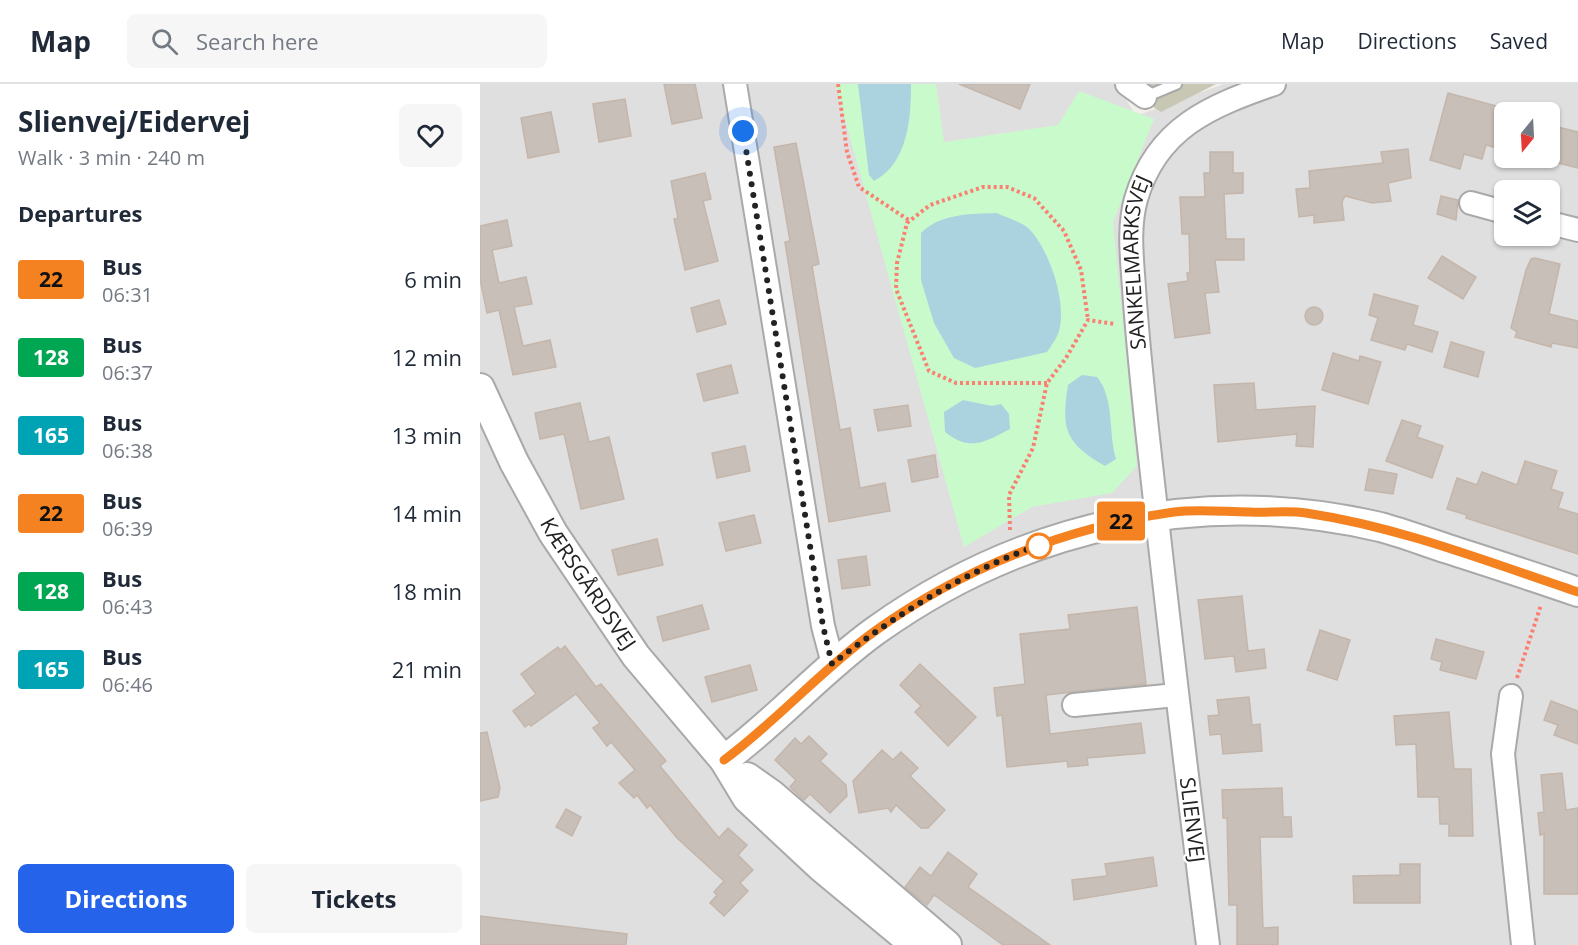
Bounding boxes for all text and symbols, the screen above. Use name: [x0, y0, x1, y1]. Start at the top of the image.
search box: [127, 14, 547, 68]
text: Map: [30, 22, 91, 60]
icon: search: [148, 25, 181, 58]
text: Search here: [196, 26, 319, 56]
text: Map: [1281, 27, 1324, 55]
text: Directions: [1357, 27, 1457, 55]
text: Saved: [1490, 27, 1548, 55]
text: Slienvej/Eidervej: [18, 102, 250, 140]
north arrow: [1494, 102, 1560, 168]
map controls: [1494, 102, 1560, 246]
button: heart: [399, 104, 462, 167]
your location: [728, 116, 758, 146]
text: Walk · 3 min · 240 m: [18, 144, 205, 171]
street label: SANKELMARKSVEJ: [1116, 170, 1156, 351]
button: layers: [1494, 180, 1560, 246]
text: Departures: [18, 198, 142, 228]
text: Bus: [102, 251, 142, 281]
text: 6 min: [404, 264, 462, 294]
text: 22: [39, 265, 63, 293]
text: 06:31: [102, 281, 153, 308]
text: Bus: [102, 329, 142, 359]
text: 12 min: [392, 342, 462, 372]
text: 128: [33, 343, 69, 371]
text: 06:37: [102, 359, 153, 386]
text: Bus: [102, 407, 142, 437]
text: 13 min: [392, 420, 462, 450]
text: 165: [33, 421, 69, 449]
text: 06:38: [102, 437, 153, 464]
text: Bus: [102, 485, 142, 515]
text: 14 min: [392, 498, 462, 528]
text: 22: [39, 499, 63, 527]
line badge: 22: [1094, 502, 1148, 540]
text: 22: [1109, 507, 1133, 535]
street label: KÆRSGÅRDSVEJ: [534, 512, 643, 655]
text: 06:39: [102, 515, 153, 542]
unlabelled marker: [1026, 533, 1052, 559]
text: Bus: [102, 563, 142, 593]
text: 18 min: [392, 576, 462, 606]
text: 128: [33, 577, 69, 605]
text: 06:43: [102, 593, 153, 620]
text: Bus: [102, 641, 142, 671]
text: 21 min: [392, 654, 462, 684]
text: 165: [33, 655, 69, 683]
text: 06:46: [102, 671, 153, 698]
street label: SLIENVEJ: [1174, 776, 1212, 864]
button: Directions: [18, 864, 234, 933]
button: Tickets: [246, 864, 462, 933]

